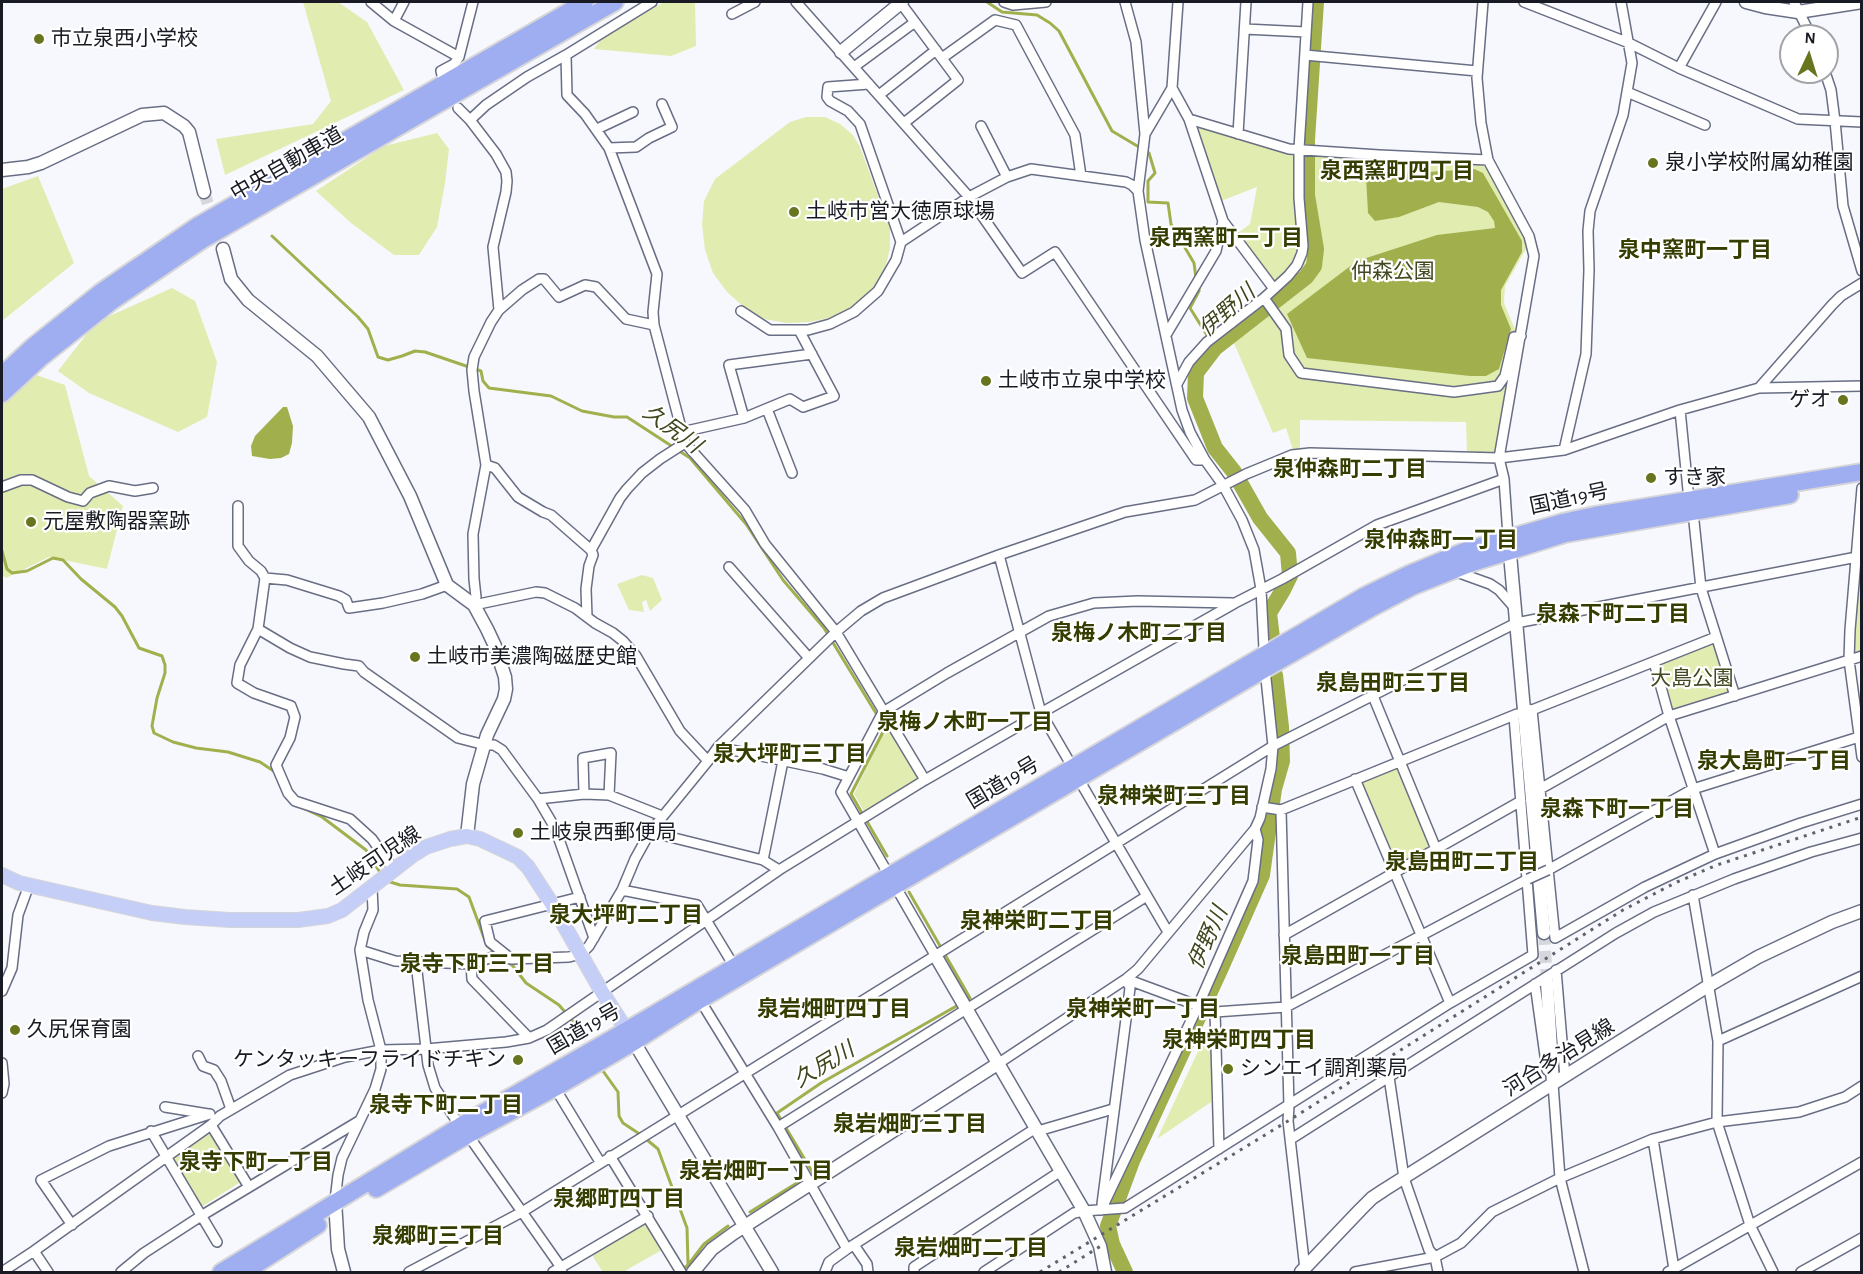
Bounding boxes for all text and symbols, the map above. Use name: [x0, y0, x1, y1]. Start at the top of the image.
north arrow: [1779, 24, 1839, 84]
place label: 市立泉西小学校: [51, 26, 198, 52]
text: N: [1804, 30, 1816, 46]
marker: 市立泉西小学校: [32, 32, 46, 46]
street label: 中央自動車道: [226, 122, 348, 206]
place label: 泉小学校附属幼稚園: [1665, 150, 1854, 176]
marker: 泉小学校附属幼稚園: [1646, 156, 1660, 170]
district label: 泉西窯町四丁目: [1320, 158, 1474, 184]
place label: 土岐市営大徳原球場: [806, 199, 995, 225]
marker: 土岐市営大徳原球場: [787, 205, 801, 219]
district label: 泉西窯町一丁目: [1149, 225, 1303, 251]
district label: 泉中窯町一丁目: [1618, 237, 1772, 263]
park label: 仲森公園: [1351, 259, 1435, 285]
water label: 伊野川: [1193, 279, 1261, 343]
place label: 土岐市立泉中学校: [998, 368, 1166, 394]
marker: 土岐市立泉中学校: [979, 374, 993, 388]
place label: ゲオ: [1789, 387, 1831, 413]
marker: ゲオ: [1836, 393, 1850, 407]
water label: 久尻川: [638, 399, 706, 459]
district label: 泉仲森町二丁目: [1273, 456, 1427, 482]
place label: すき家: [1663, 465, 1726, 491]
marker: すき家: [1644, 471, 1658, 485]
street label: 国道19号: [1527, 478, 1611, 520]
place label: 元屋敷陶器窯跡: [43, 509, 190, 535]
marker: 元屋敷陶器窯跡: [24, 515, 38, 529]
district label: 泉仲森町一丁目: [1364, 527, 1518, 553]
district label: 泉森下町二丁目: [1536, 601, 1690, 627]
district label: 泉梅ノ木町二丁目: [1051, 620, 1227, 646]
place label: 土岐市美濃陶磁歴史館: [427, 644, 637, 670]
marker: 土岐市美濃陶磁歴史館: [408, 650, 422, 664]
park label: 大島公園: [1650, 666, 1734, 692]
district label: 泉島田町三丁目: [1316, 670, 1470, 696]
district label: 泉梅ノ木町一丁目: [877, 709, 1053, 735]
district label: 泉大坪町三丁目: [713, 741, 867, 767]
district label: 泉大島町一丁目: [1697, 748, 1851, 774]
street label: 国道19号: [962, 752, 1044, 814]
district label: 泉神栄町三丁目: [1097, 783, 1251, 809]
district label: 泉森下町一丁目: [1540, 796, 1694, 822]
place label: 土岐泉西郵便局: [530, 820, 677, 846]
street label: 土岐可児線: [324, 821, 426, 901]
marker: 土岐泉西郵便局: [511, 826, 525, 840]
district label: 泉島田町二丁目: [1385, 849, 1539, 875]
district label: 泉大坪町二丁目: [549, 902, 703, 928]
water label: 伊野川: [1183, 902, 1233, 974]
district label: 泉神栄町二丁目: [960, 908, 1114, 934]
district label: 泉島田町一丁目: [1281, 943, 1435, 969]
district label: 泉寺下町三丁目: [400, 951, 554, 977]
district label: 泉岩畑町四丁目: [757, 996, 911, 1022]
district label: 泉神栄町一丁目: [1066, 996, 1220, 1022]
street label: 国道19号: [543, 998, 625, 1060]
street label: 河合多治見線: [1499, 1014, 1619, 1102]
place label: 久尻保育園: [27, 1017, 132, 1043]
marker: 久尻保育園: [8, 1023, 22, 1037]
district label: 泉神栄町四丁目: [1162, 1027, 1316, 1053]
water label: 久尻川: [789, 1037, 859, 1093]
place label: ケンタッキーフライドチキン: [233, 1047, 506, 1073]
marker: ケンタッキーフライドチキン: [511, 1053, 525, 1067]
place label: シンエイ調剤薬局: [1240, 1056, 1408, 1082]
marker: シンエイ調剤薬局: [1221, 1062, 1235, 1076]
district label: 泉寺下町二丁目: [369, 1092, 523, 1118]
district label: 泉岩畑町三丁目: [833, 1111, 987, 1137]
district label: 泉寺下町一丁目: [179, 1149, 333, 1175]
district label: 泉岩畑町一丁目: [679, 1158, 833, 1184]
district label: 泉郷町四丁目: [553, 1186, 685, 1212]
district label: 泉郷町三丁目: [372, 1223, 504, 1249]
district label: 泉岩畑町二丁目: [894, 1235, 1048, 1261]

